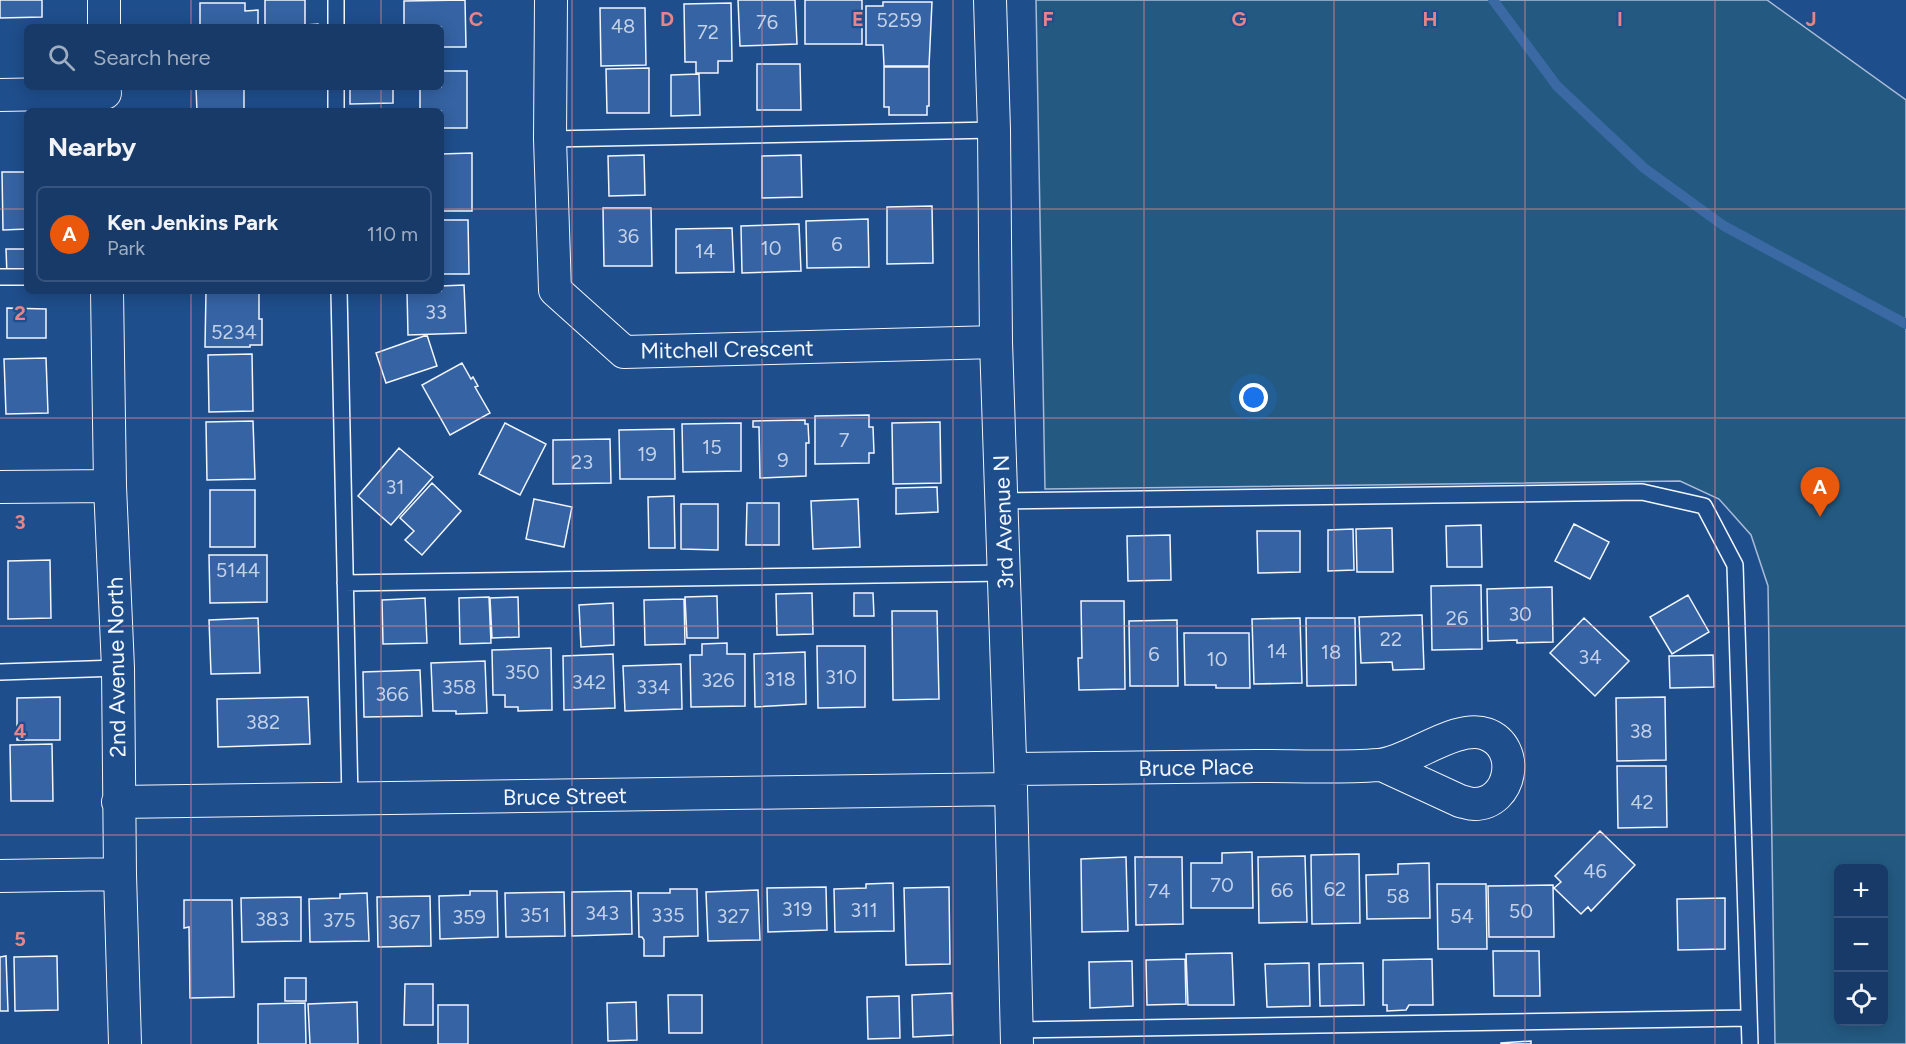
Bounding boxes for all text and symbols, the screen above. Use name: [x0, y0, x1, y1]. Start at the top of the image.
text: C: [469, 7, 483, 31]
text: D: [660, 7, 674, 31]
text: E: [852, 7, 864, 31]
text: F: [1042, 7, 1054, 31]
text: G: [1232, 7, 1247, 31]
text: H: [1423, 7, 1438, 31]
text: I: [1617, 7, 1623, 31]
text: J: [1805, 7, 1817, 31]
house number: 5259: [876, 8, 922, 32]
house number: 76: [756, 10, 778, 34]
house number: 48: [611, 14, 635, 38]
house number: 72: [697, 20, 719, 44]
search box: [24, 24, 444, 90]
icon: search: [45, 41, 78, 74]
text: Search here: [93, 44, 211, 71]
text: Nearby: [48, 131, 136, 163]
text: Ken Jenkins Park: [107, 209, 278, 236]
text: A: [62, 222, 77, 246]
text: 110 m: [367, 222, 418, 246]
house number: 36: [617, 224, 639, 248]
house number: 6: [831, 232, 843, 256]
text: Park: [107, 236, 145, 260]
house number: 10: [760, 236, 782, 260]
house number: 14: [695, 239, 715, 263]
house number: 33: [425, 300, 447, 324]
text: 2: [14, 301, 26, 325]
house number: 5234: [211, 320, 257, 344]
street label: Mitchell Crescent: [640, 334, 814, 365]
your location: [1239, 383, 1268, 412]
house number: 7: [839, 428, 850, 452]
house number: 15: [702, 435, 722, 459]
house number: 19: [637, 442, 657, 466]
house number: 9: [777, 448, 789, 472]
house number: 23: [571, 450, 593, 474]
street label: 3rd Avenue N: [988, 454, 1019, 590]
pin: A: [1800, 468, 1840, 517]
house number: 31: [385, 475, 405, 499]
text: 3: [14, 510, 26, 534]
house number: 5144: [216, 558, 260, 582]
street label: 2nd Avenue North: [101, 576, 132, 757]
house number: 30: [1508, 602, 1532, 626]
house number: 26: [1446, 606, 1468, 630]
house number: 22: [1380, 627, 1402, 651]
house number: 14: [1267, 639, 1287, 663]
house number: 18: [1321, 640, 1341, 664]
house number: 6: [1148, 642, 1160, 666]
house number: 34: [1578, 645, 1602, 669]
house number: 10: [1206, 647, 1228, 671]
house number: 350: [504, 660, 540, 684]
house number: 310: [825, 665, 857, 689]
house number: 318: [764, 667, 796, 691]
house number: 326: [701, 668, 735, 692]
house number: 342: [572, 670, 606, 694]
house number: 358: [442, 675, 476, 699]
house number: 334: [636, 675, 670, 699]
house number: 366: [375, 682, 409, 706]
house number: 382: [246, 710, 280, 734]
text: 4: [14, 719, 27, 743]
house number: 38: [1629, 719, 1653, 743]
street label: Bruce Place: [1138, 753, 1254, 782]
street label: Bruce Street: [503, 782, 627, 811]
house number: 42: [1630, 790, 1654, 814]
house number: 46: [1583, 859, 1607, 883]
map controls: [1834, 864, 1888, 1026]
button: +: [1834, 864, 1888, 918]
house number: 70: [1210, 873, 1234, 897]
house number: 62: [1324, 877, 1346, 901]
house number: 66: [1271, 878, 1293, 902]
house number: 74: [1147, 879, 1171, 903]
house number: 58: [1386, 884, 1410, 908]
house number: 319: [782, 897, 812, 921]
house number: 311: [850, 898, 878, 922]
house number: 50: [1509, 899, 1533, 923]
house number: 343: [585, 901, 619, 925]
house number: 351: [520, 903, 550, 927]
house number: 335: [651, 903, 685, 927]
house number: 327: [717, 904, 750, 928]
house number: 54: [1450, 904, 1474, 928]
house number: 359: [452, 905, 486, 929]
house number: 383: [255, 907, 289, 931]
house number: 375: [322, 908, 356, 932]
house number: 367: [388, 910, 421, 934]
button: −: [1834, 918, 1888, 972]
text: 5: [14, 927, 26, 951]
button: locate: [1834, 972, 1888, 1026]

